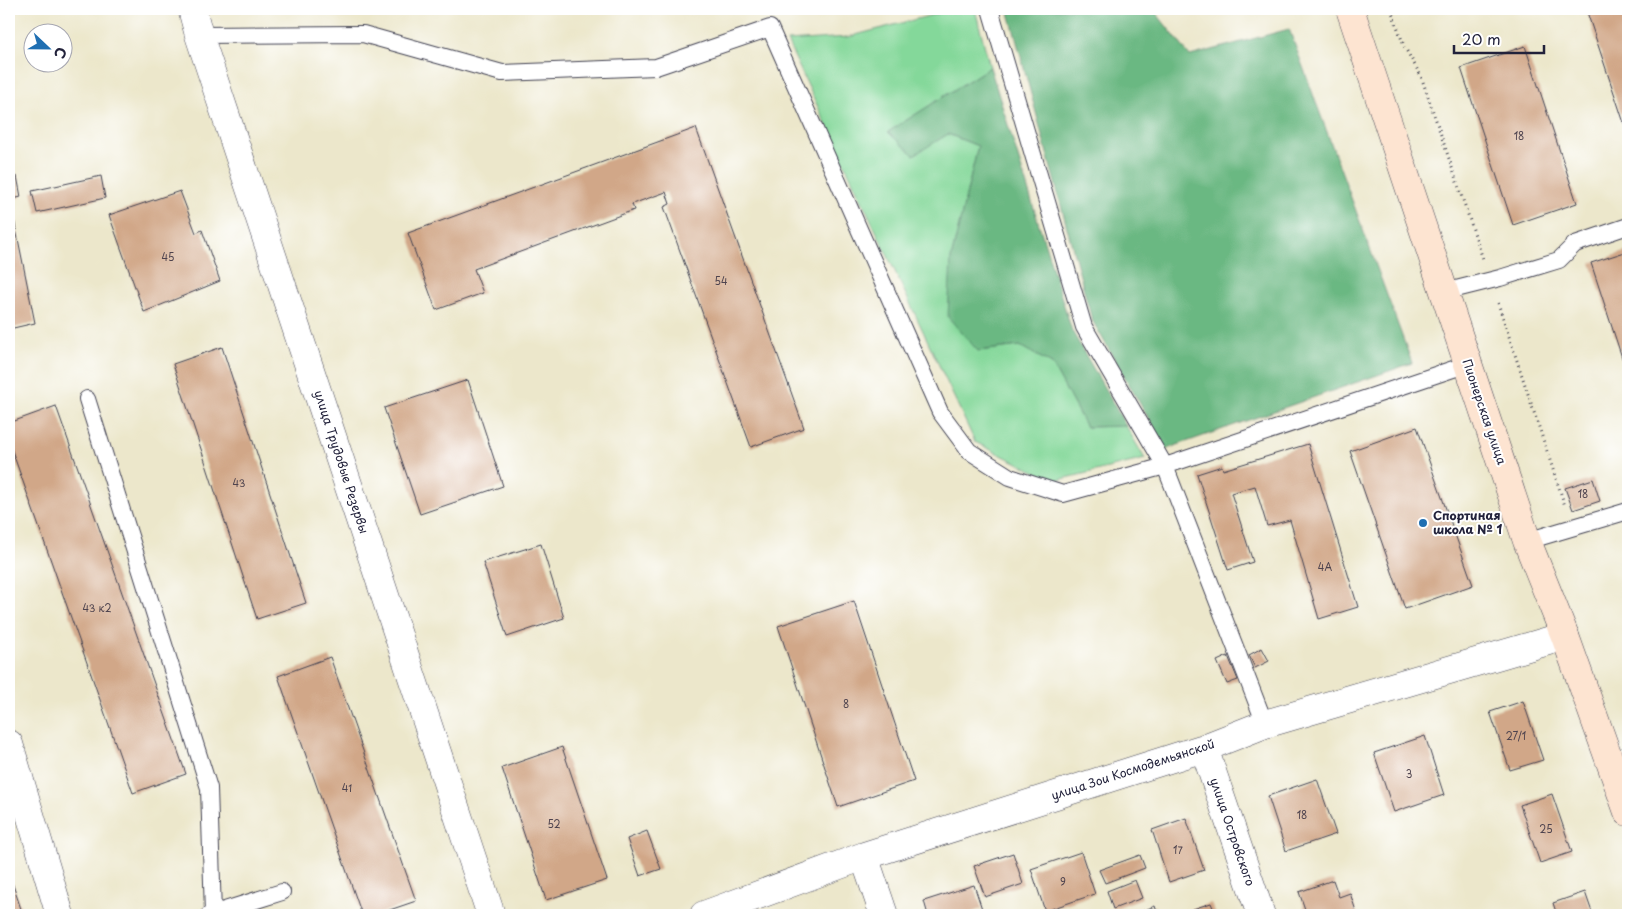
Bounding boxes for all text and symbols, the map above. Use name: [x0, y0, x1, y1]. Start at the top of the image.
north arrow: [22, 22, 72, 72]
scale bar: [1454, 22, 1544, 54]
text: 20 m: [1462, 27, 1501, 50]
text: С: [49, 44, 72, 62]
house number: 18: [1514, 128, 1524, 143]
house number: 45: [162, 249, 174, 264]
house number: 54: [714, 273, 728, 288]
street label: Пионерская улица: [1458, 357, 1512, 467]
street label: улица Трудовые Резервы: [310, 388, 374, 536]
house number: 43: [233, 475, 246, 490]
house number: 18: [1578, 486, 1588, 501]
place label: Спортиная школа № 1: [1433, 506, 1503, 538]
marker: Спортиная школа № 1: [1417, 517, 1429, 529]
house number: 4А: [1318, 559, 1332, 574]
house number: 43 к2: [82, 600, 112, 615]
house number: 8: [843, 696, 849, 711]
house number: 27/1: [1506, 728, 1526, 743]
street label: улица Зои Космодемьянской: [1049, 734, 1217, 804]
house number: 3: [1406, 766, 1412, 781]
street label: улица Островского: [1206, 775, 1260, 888]
house number: 41: [342, 780, 352, 795]
house number: 18: [1297, 807, 1307, 822]
house number: 52: [547, 816, 561, 831]
house number: 25: [1539, 821, 1553, 836]
house number: 17: [1173, 842, 1184, 857]
house number: 9: [1060, 874, 1066, 889]

